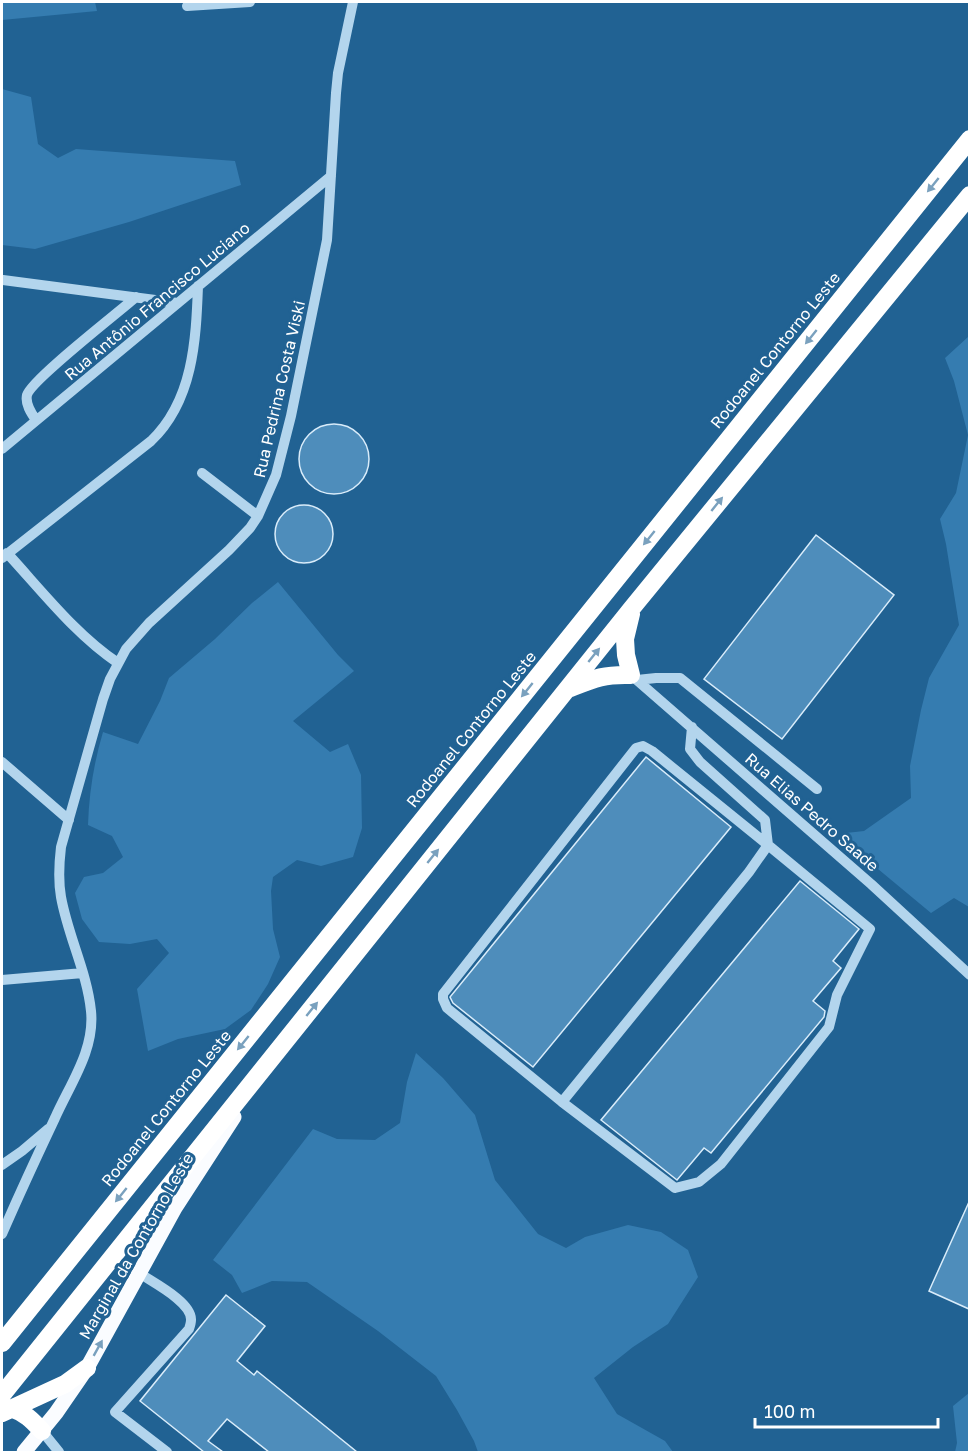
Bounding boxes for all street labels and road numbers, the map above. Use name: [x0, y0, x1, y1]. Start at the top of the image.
street label: Rua Antônio Francisco Luciano: [60, 218, 254, 384]
street label: Rodoanel Contorno Leste: [706, 268, 844, 432]
street label: Rua Pedrina Costa Viski: [249, 298, 309, 480]
street label: Rodoanel Contorno Leste: [402, 647, 540, 811]
street label: Rua Elias Pedro Saade: [741, 749, 883, 875]
street label: Rodoanel Contorno Leste: [97, 1026, 235, 1190]
street label: Marginal da Contorno Leste: [74, 1149, 198, 1343]

